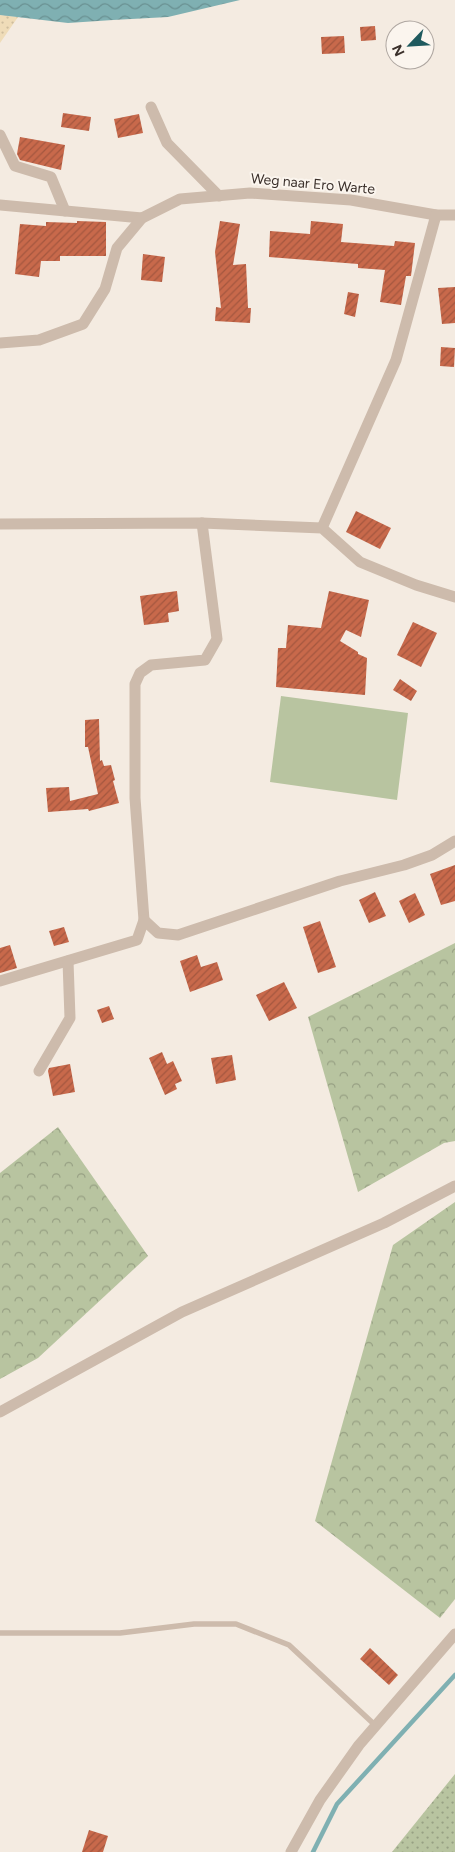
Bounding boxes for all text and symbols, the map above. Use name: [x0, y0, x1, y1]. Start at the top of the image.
north arrow: [385, 20, 435, 70]
text: N: [389, 42, 409, 59]
street label: Weg naar Ero Warte: [250, 170, 376, 198]

